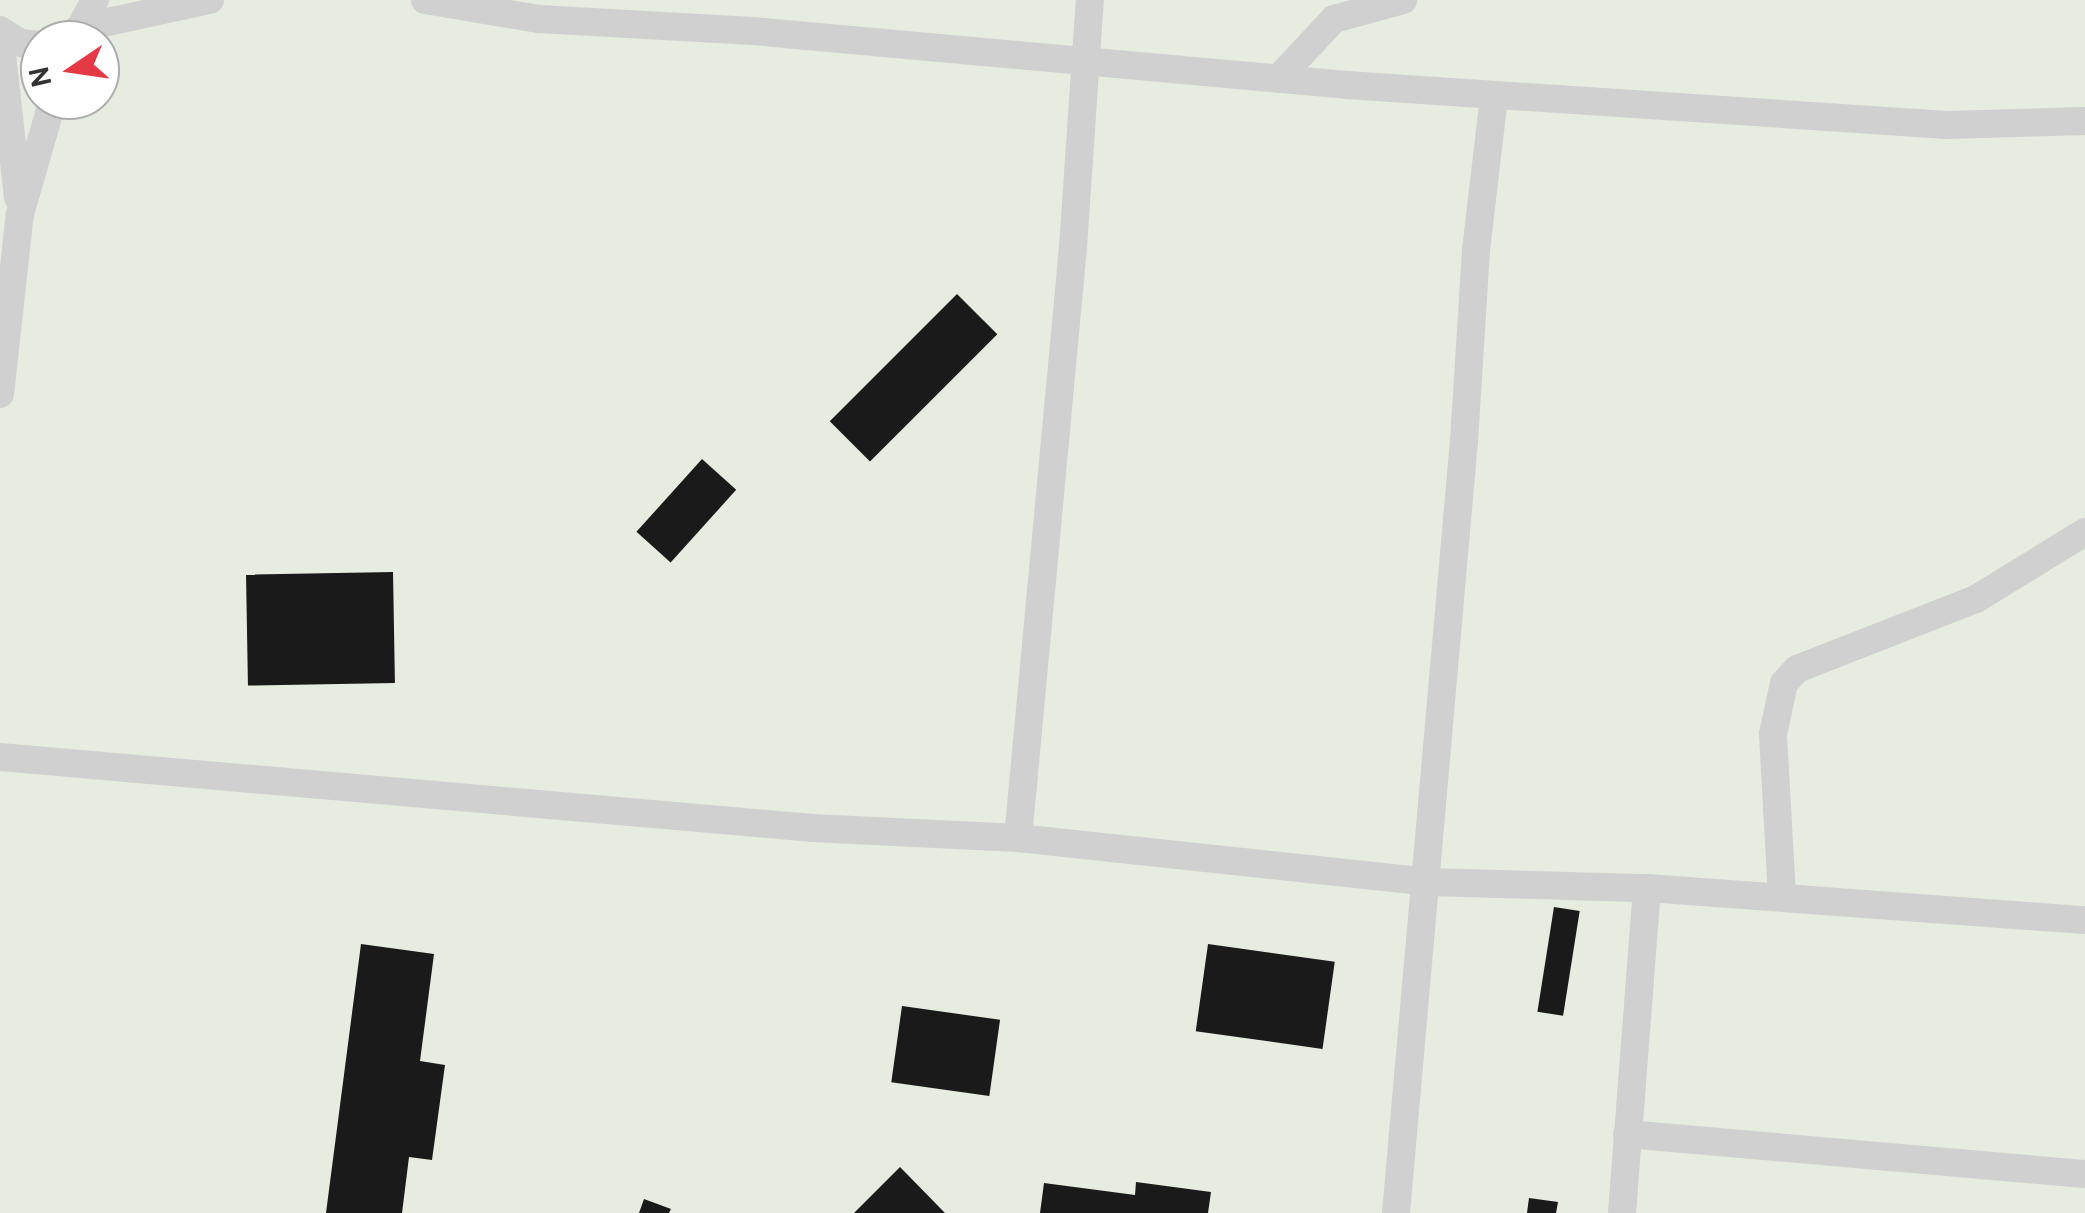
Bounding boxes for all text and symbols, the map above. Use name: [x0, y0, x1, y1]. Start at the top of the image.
north arrow: [20, 20, 120, 120]
text: N: [23, 62, 63, 90]

